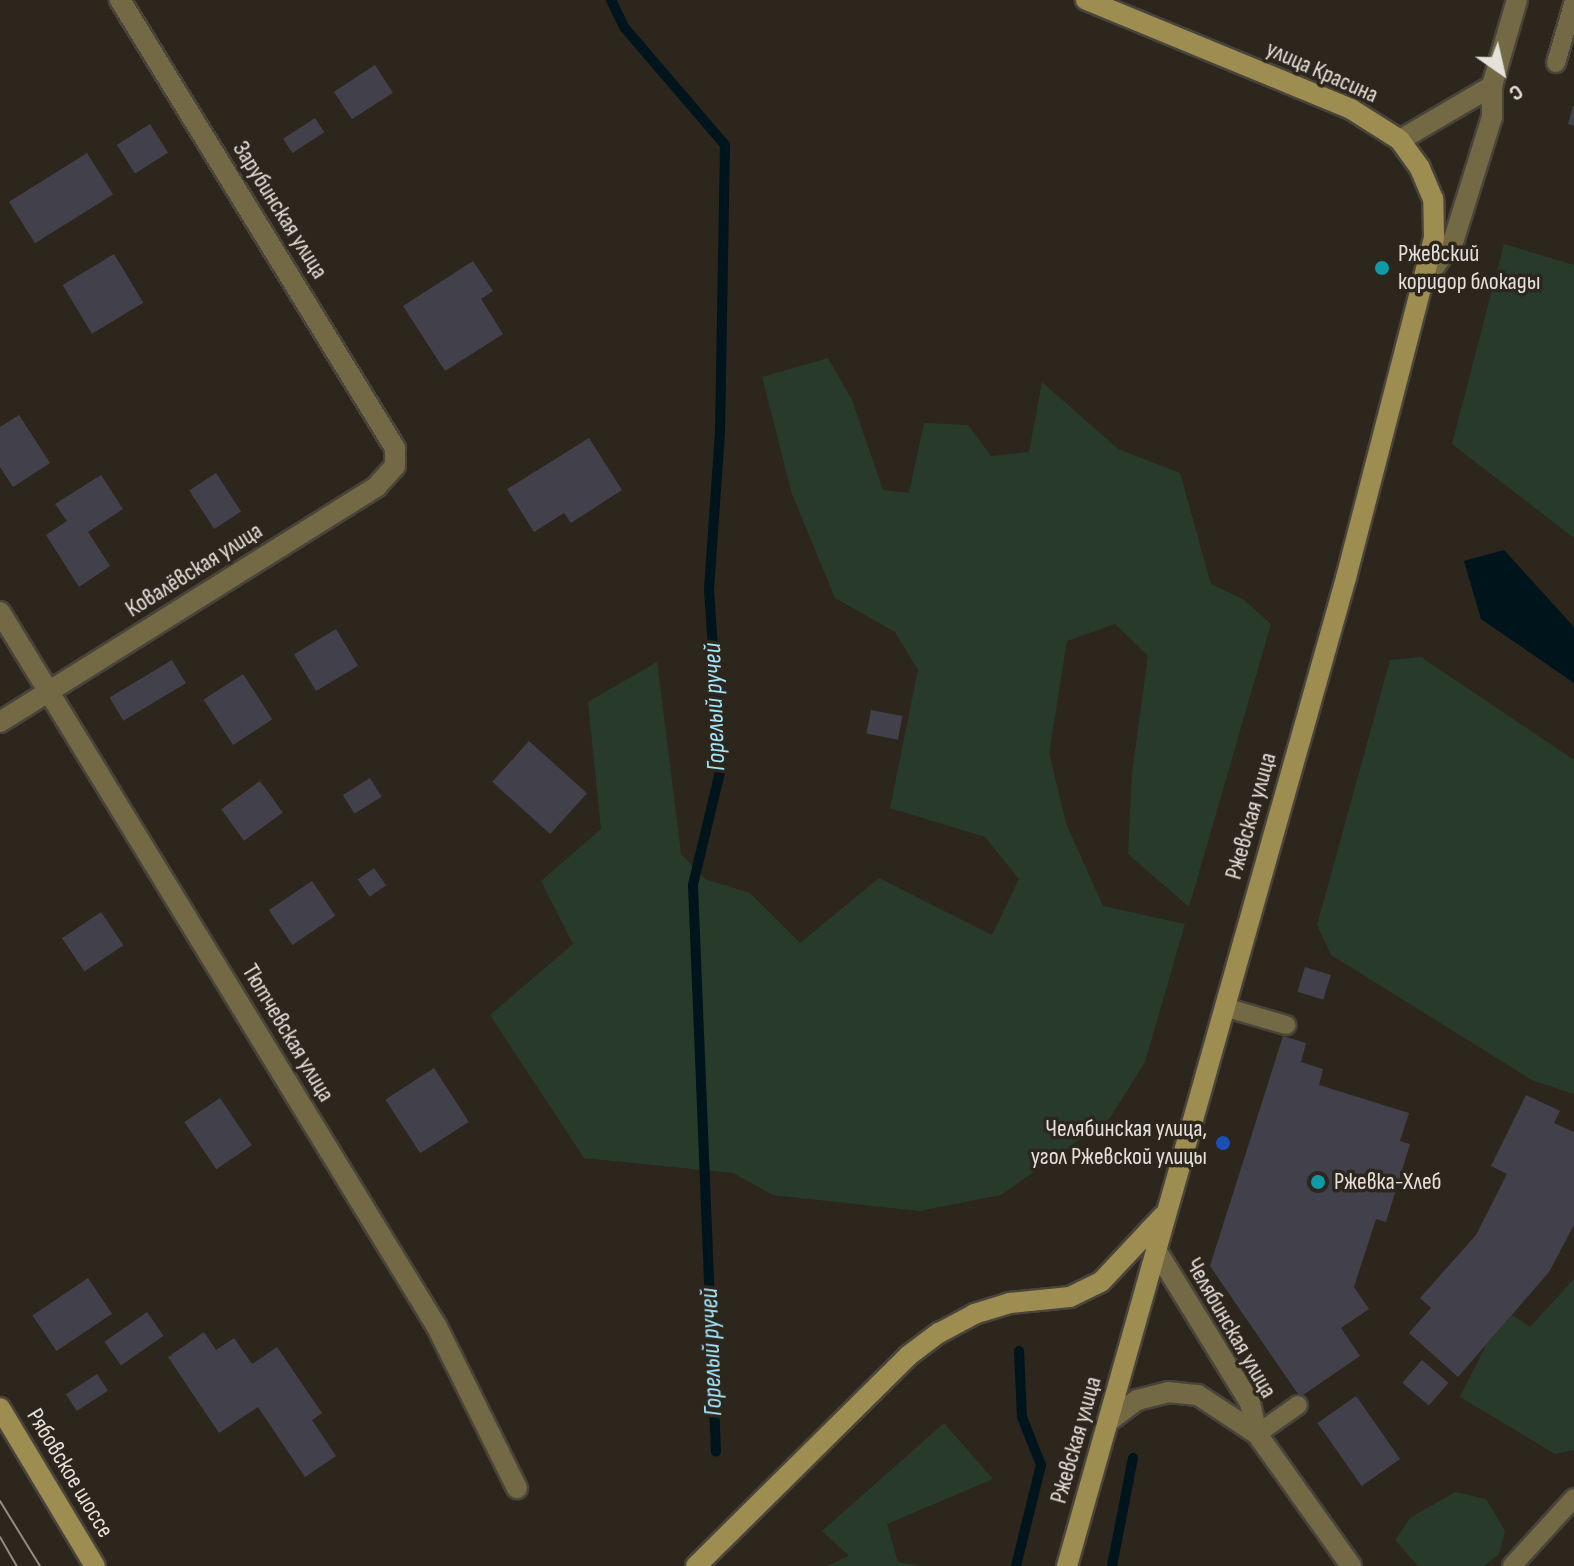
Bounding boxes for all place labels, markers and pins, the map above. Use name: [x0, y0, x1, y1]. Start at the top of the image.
place label: Ржевский коридор блокады: [1398, 240, 1540, 296]
marker: Ржевский коридор блокады: [1373, 259, 1391, 277]
place label: Челябинская улица, угол Ржевской улицы: [1031, 1115, 1207, 1171]
marker: Челябинская улица, угол Ржевской улицы: [1214, 1134, 1232, 1152]
place label: Ржевка-Хлеб: [1334, 1168, 1442, 1196]
marker: Ржевка-Хлеб: [1309, 1173, 1327, 1191]

